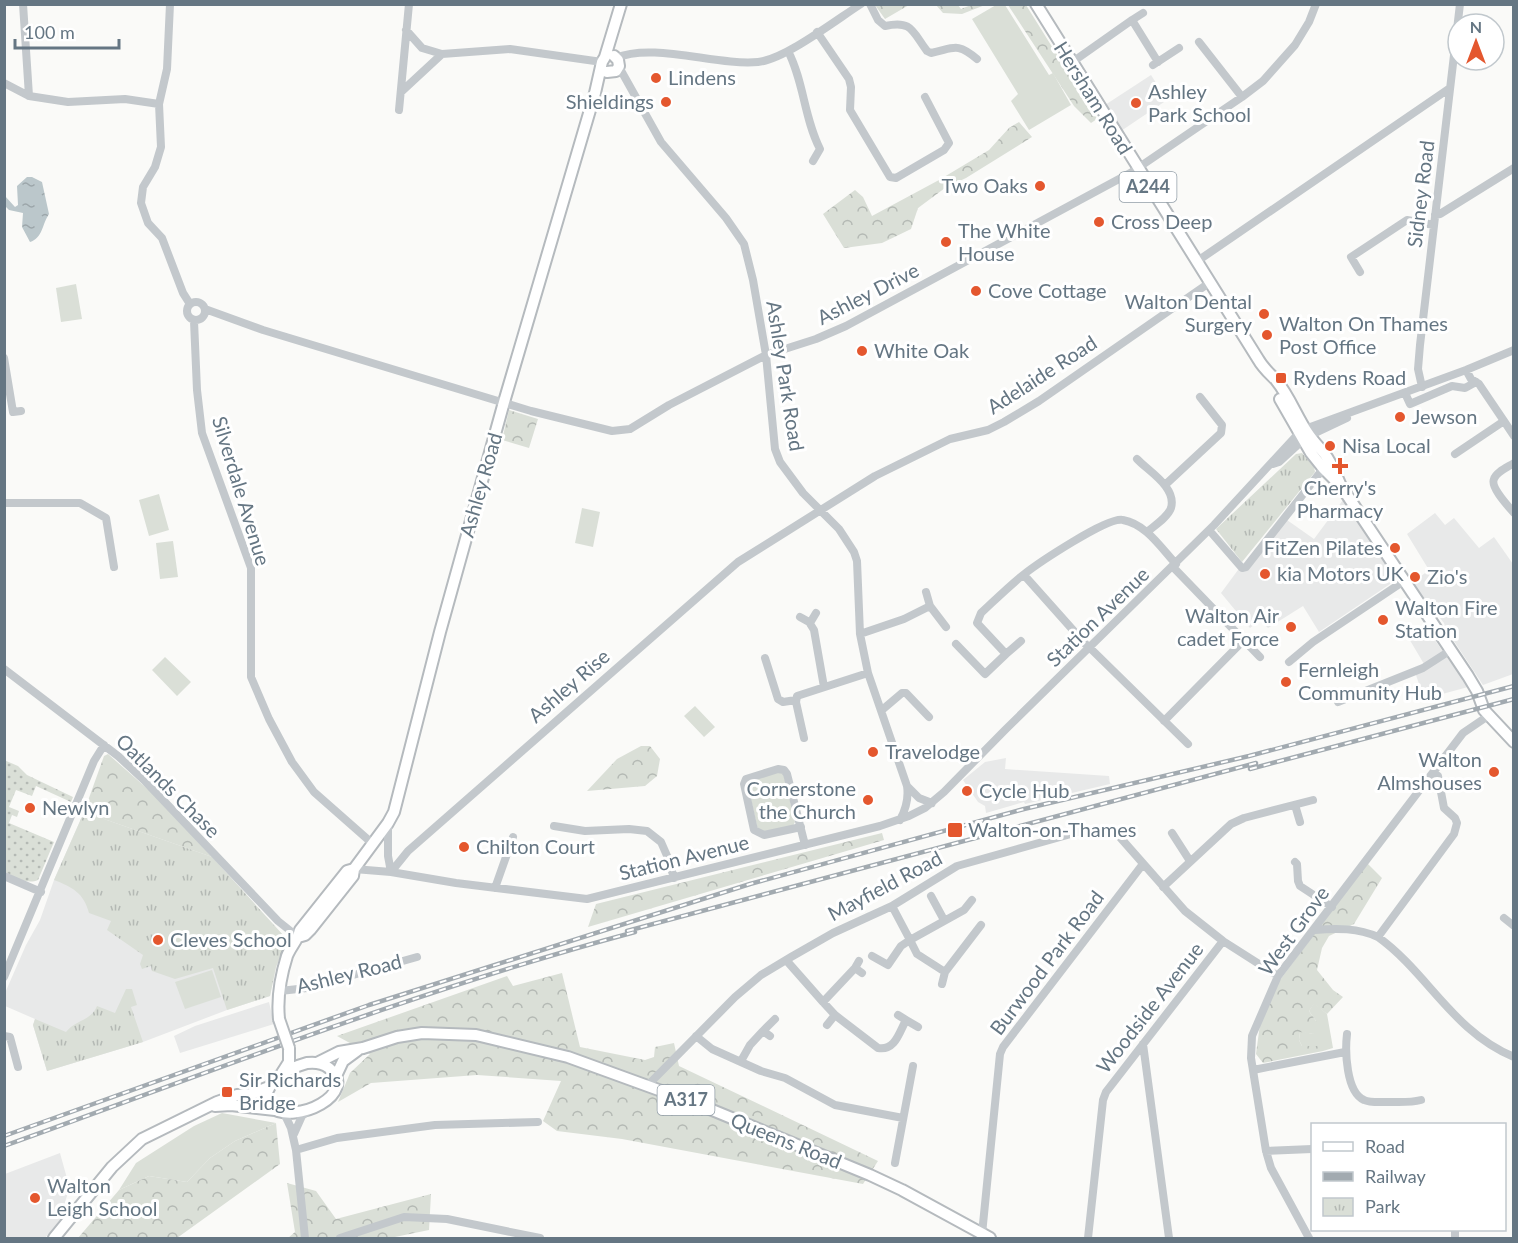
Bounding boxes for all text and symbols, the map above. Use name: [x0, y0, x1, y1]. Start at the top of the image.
scale bar: [15, 12, 118, 50]
north arrow: [1446, 12, 1506, 72]
text: N: [1470, 17, 1482, 36]
text: 100 m: [24, 21, 75, 43]
street label: Hersham Road: [1050, 37, 1138, 158]
place label: Lindens: [668, 65, 736, 89]
marker: Lindens: [649, 71, 663, 85]
place label: Ashley Park School: [1148, 79, 1251, 126]
place label: Shieldings: [566, 89, 654, 113]
marker: Shieldings: [659, 95, 673, 109]
marker: Ashley Park School: [1129, 96, 1143, 110]
street label: Sidney Road: [1402, 139, 1438, 249]
road number: A244: [1120, 172, 1176, 202]
place label: Two Oaks: [941, 173, 1028, 197]
marker: Two Oaks: [1033, 179, 1047, 193]
place label: Cross Deep: [1111, 209, 1212, 233]
marker: Cross Deep: [1092, 215, 1106, 229]
place label: The White House: [958, 218, 1050, 265]
marker: The White House: [939, 235, 953, 249]
street label: Ashley Drive: [813, 257, 922, 329]
place label: Cove Cottage: [988, 278, 1107, 302]
marker: Cove Cottage: [969, 284, 983, 298]
place label: Walton Dental Surgery: [1125, 289, 1253, 336]
street label: Ashley Park Road: [762, 299, 810, 453]
marker: Walton Dental Surgery: [1257, 307, 1271, 321]
place label: Walton On Thames Post Office: [1279, 311, 1448, 358]
marker: Walton On Thames Post Office: [1260, 328, 1274, 342]
street label: Adelaide Road: [982, 330, 1101, 418]
place label: White Oak: [874, 338, 970, 362]
marker: White Oak: [855, 344, 869, 358]
place label: Rydens Road: [1293, 365, 1406, 389]
marker: Rydens Road: [1274, 371, 1288, 385]
place label: Jewson: [1412, 404, 1477, 428]
marker: Jewson: [1393, 410, 1407, 424]
street label: Silverdale Avenue: [208, 413, 276, 568]
street label: Ashley Road: [454, 430, 506, 540]
place label: Nisa Local: [1342, 433, 1431, 457]
marker: Nisa Local: [1323, 439, 1337, 453]
marker: Cherry's Pharmacy: [1333, 459, 1347, 473]
place label: Cherry's Pharmacy: [1297, 475, 1384, 522]
place label: FitZen Pilates: [1264, 535, 1383, 559]
marker: FitZen Pilates: [1388, 541, 1402, 555]
street label: Station Avenue: [1041, 561, 1153, 671]
place label: kia Motors UK: [1277, 561, 1405, 585]
place label: Zio's: [1427, 564, 1467, 588]
marker: kia Motors UK: [1258, 567, 1272, 581]
marker: Zio's: [1408, 570, 1422, 584]
place label: Walton Fire Station: [1395, 595, 1497, 642]
place label: Walton Air cadet Force: [1177, 603, 1280, 650]
marker: Walton Fire Station: [1376, 613, 1390, 627]
marker: Walton Air cadet Force: [1284, 620, 1298, 634]
street label: Ashley Rise: [523, 643, 614, 727]
place label: Fernleigh Community Hub: [1298, 657, 1442, 704]
marker: Fernleigh Community Hub: [1279, 675, 1293, 689]
street label: Oatlands Chase: [112, 728, 226, 842]
place label: Travelodge: [885, 739, 980, 763]
marker: Travelodge: [866, 745, 880, 759]
place label: Walton Almshouses: [1377, 747, 1482, 794]
marker: Walton Almshouses: [1487, 765, 1501, 779]
place label: Cornerstone the Church: [746, 776, 856, 823]
place label: Cycle Hub: [979, 778, 1069, 802]
marker: Cycle Hub: [960, 784, 974, 798]
marker: Cornerstone the Church: [861, 793, 875, 807]
place label: Newlyn: [42, 795, 109, 819]
marker: Newlyn: [23, 801, 37, 815]
place label: Walton-on-Thames: [968, 817, 1136, 841]
marker: Walton-on-Thames: [946, 821, 964, 839]
street label: Station Avenue: [616, 829, 751, 885]
place label: Chilton Court: [476, 834, 595, 858]
marker: Chilton Court: [457, 840, 471, 854]
street label: Mayfield Road: [823, 845, 946, 925]
street label: West Grove: [1253, 881, 1333, 980]
street label: Burwood Park Road: [984, 886, 1108, 1039]
place label: Cleves School: [170, 927, 292, 951]
marker: Cleves School: [151, 933, 165, 947]
street label: Woodside Avenue: [1091, 937, 1208, 1078]
street label: Ashley Road: [294, 948, 404, 998]
place label: Sir Richards Bridge: [239, 1067, 341, 1114]
marker: Sir Richards Bridge: [220, 1085, 234, 1099]
road number: A317: [658, 1085, 714, 1115]
street label: Queens Road: [727, 1107, 845, 1173]
legend: [1311, 1123, 1506, 1231]
text: Road: [1365, 1135, 1405, 1157]
text: Railway: [1365, 1165, 1426, 1187]
place label: Walton Leigh School: [47, 1173, 157, 1220]
marker: Walton Leigh School: [28, 1191, 42, 1205]
text: Park: [1365, 1195, 1401, 1217]

